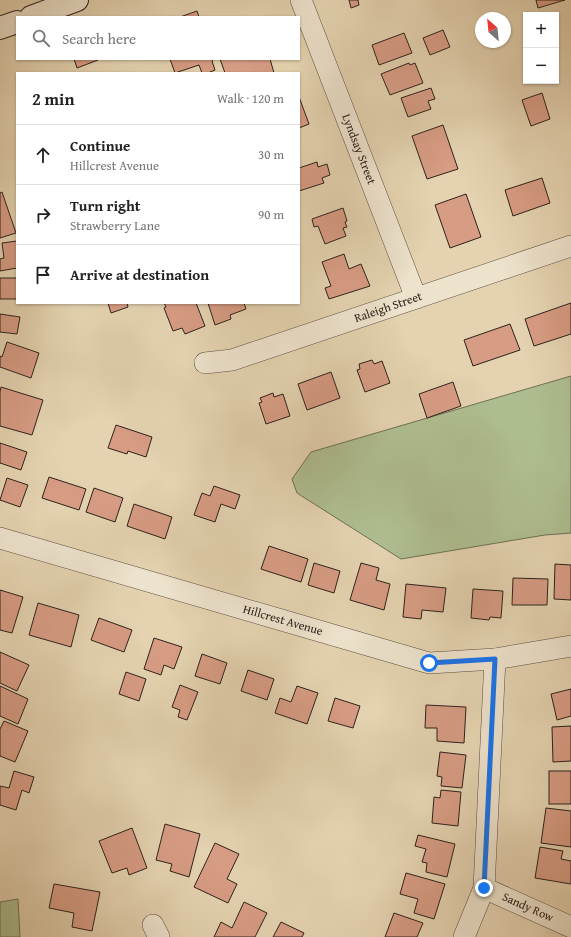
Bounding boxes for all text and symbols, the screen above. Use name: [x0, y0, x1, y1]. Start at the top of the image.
north arrow: [475, 12, 511, 48]
map controls: [523, 12, 559, 84]
button: +: [523, 12, 559, 48]
search box: [16, 16, 300, 60]
icon: search: [30, 27, 52, 49]
text: Search here: [62, 28, 136, 49]
button: −: [523, 48, 559, 84]
text: 2 min: [32, 86, 74, 111]
text: Walk · 120 m: [217, 89, 284, 108]
street label: Lyndsay Street: [338, 111, 381, 187]
text: Continue: [70, 135, 131, 156]
icon: ahead: [32, 144, 54, 166]
text: 30 m: [258, 145, 284, 164]
text: Hillcrest Avenue: [70, 156, 159, 175]
text: Turn right: [70, 195, 141, 216]
icon: right: [32, 204, 54, 226]
text: 90 m: [258, 205, 284, 224]
text: Strawberry Lane: [70, 216, 160, 235]
icon: arrive: [32, 264, 54, 286]
text: Arrive at destination: [70, 264, 209, 285]
street label: Raleigh Street: [352, 287, 425, 326]
street label: Hillcrest Avenue: [241, 600, 325, 639]
route start: [420, 654, 438, 672]
route end: [475, 879, 493, 897]
street label: Sandy Row: [500, 888, 557, 926]

